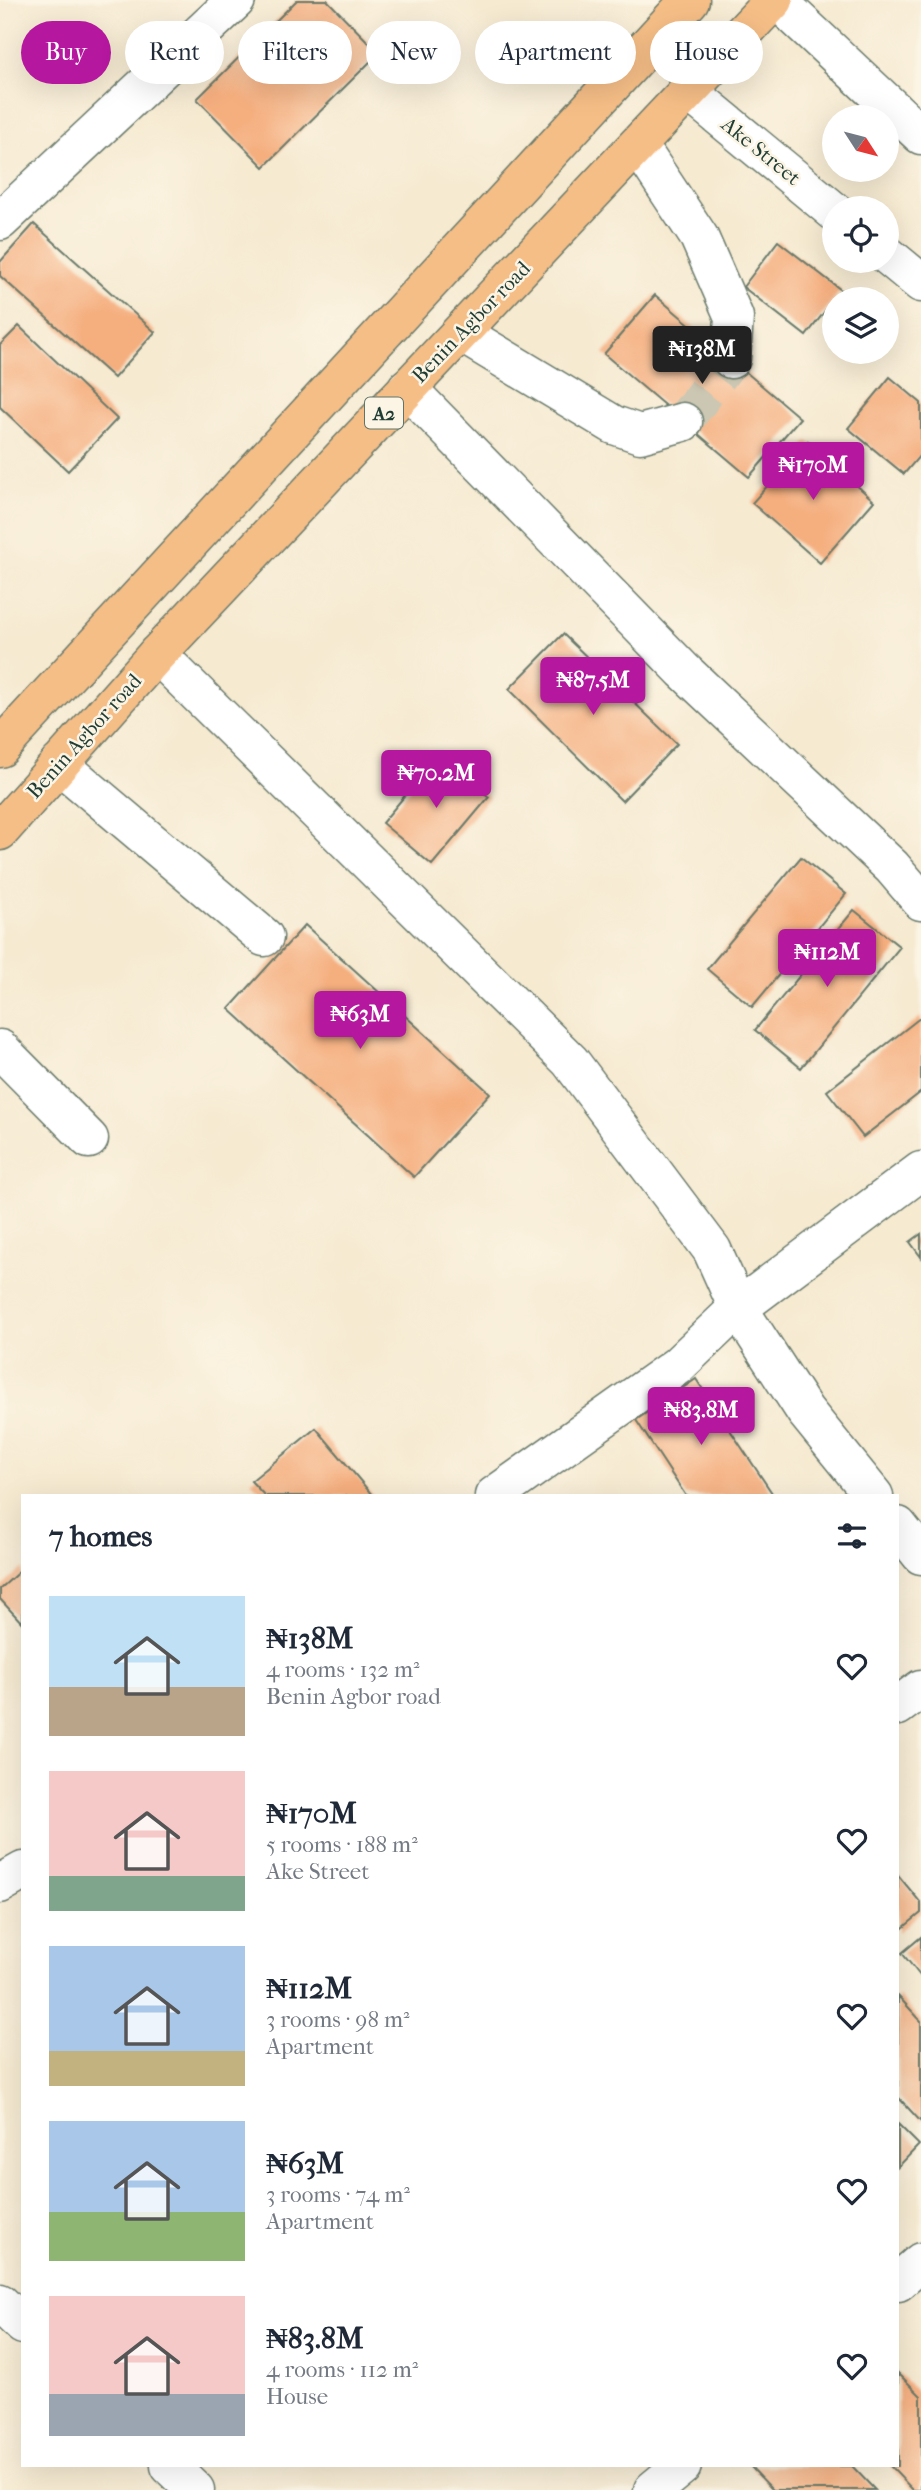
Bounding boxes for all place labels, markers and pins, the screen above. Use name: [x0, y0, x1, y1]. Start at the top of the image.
pin: ₦138M: [653, 326, 751, 386]
pin: ₦170M: [764, 442, 862, 502]
pin: ₦87.5M: [536, 658, 650, 717]
pin: ₦70.2M: [379, 750, 493, 810]
pin: ₦112M: [778, 930, 876, 989]
pin: ₦63M: [319, 992, 401, 1051]
pin: ₦83.8M: [644, 1388, 758, 1447]

